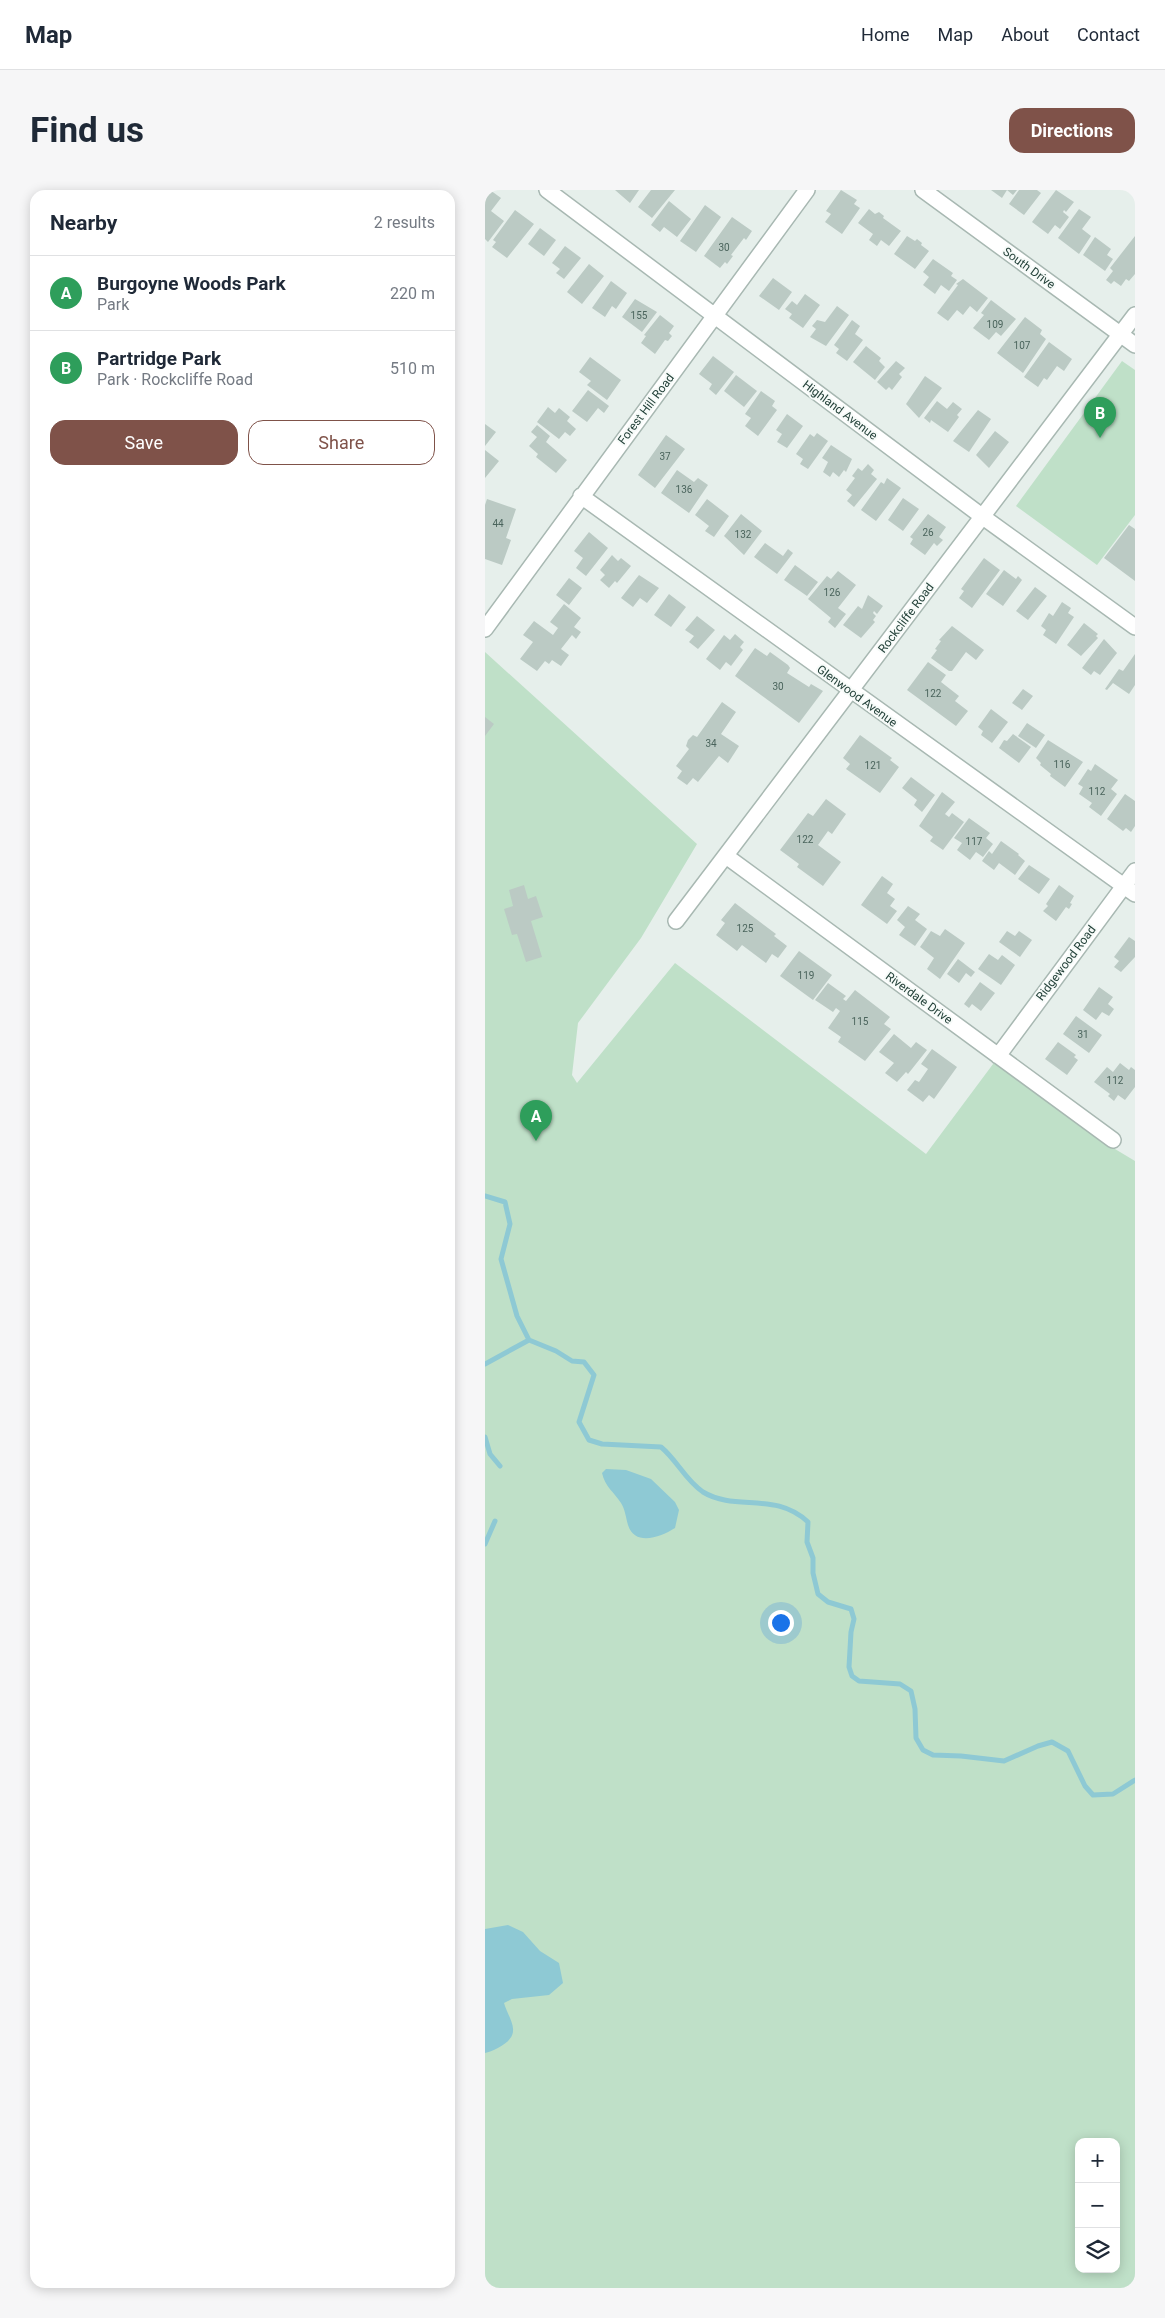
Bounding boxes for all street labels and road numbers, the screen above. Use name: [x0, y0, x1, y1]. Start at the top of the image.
street label: South Drive: [1000, 244, 1058, 292]
street label: Forest Hill Road: [615, 371, 677, 447]
street label: Highland Avenue: [800, 377, 880, 443]
street label: Rockcliffe Road: [875, 580, 937, 656]
street label: Glenwood Avenue: [814, 662, 900, 730]
street label: Ridgewood Road: [1033, 923, 1099, 1003]
street label: Riverdale Drive: [883, 969, 955, 1027]

